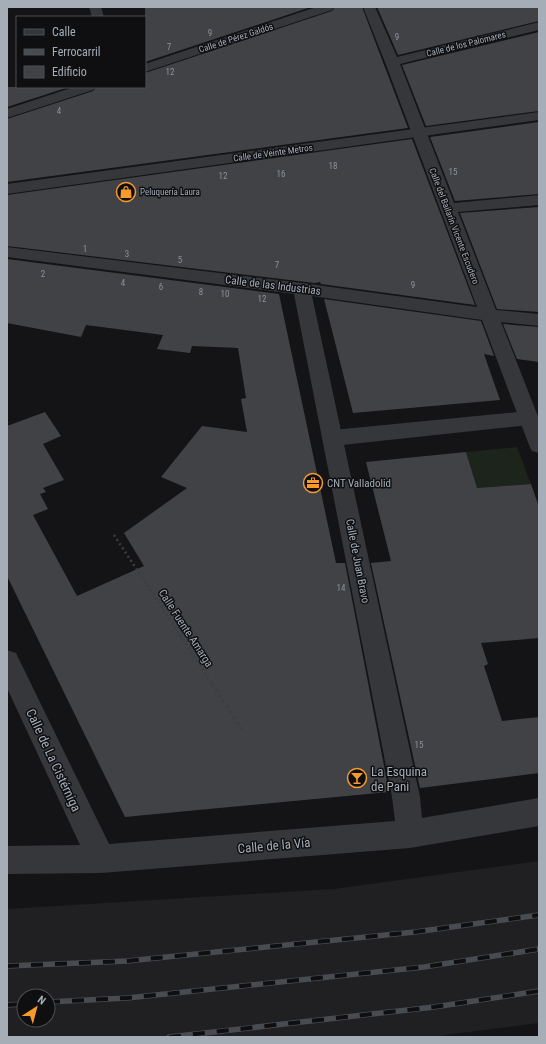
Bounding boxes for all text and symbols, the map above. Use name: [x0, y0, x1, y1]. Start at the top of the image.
legend: [16, 16, 146, 88]
street label: Calle de Pérez Galdós: [198, 21, 274, 55]
text: Calle: [52, 25, 76, 39]
house number: 9: [208, 28, 212, 38]
street label: Calle de los Palomares: [425, 29, 507, 59]
house number: 9: [395, 32, 399, 42]
house number: 7: [167, 42, 172, 52]
text: Ferrocarril: [52, 45, 101, 59]
text: Edificio: [52, 65, 87, 79]
house number: 12: [166, 67, 175, 77]
house number: 4: [57, 106, 62, 116]
street label: Calle de Veinte Metros: [233, 142, 313, 164]
house number: 18: [329, 161, 337, 171]
street label: Calle del Bailarín Vicente Escudero: [427, 167, 481, 286]
house number: 15: [449, 167, 458, 177]
house number: 16: [277, 169, 285, 179]
house number: 12: [219, 171, 228, 181]
shop icon: Peluquería Laura: [115, 181, 137, 203]
place label: Peluquería Laura: [140, 187, 200, 197]
house number: 1: [83, 244, 87, 254]
house number: 3: [125, 249, 129, 259]
house number: 5: [178, 255, 183, 265]
house number: 7: [275, 260, 280, 270]
house number: 2: [41, 269, 46, 279]
street label: Calle de las Industrias: [225, 273, 321, 298]
house number: 4: [121, 278, 126, 288]
house number: 9: [411, 280, 415, 290]
house number: 6: [159, 282, 163, 292]
house number: 8: [199, 287, 203, 297]
house number: 10: [221, 289, 229, 299]
house number: 12: [258, 294, 267, 304]
office icon: CNT Valladolid: [302, 472, 324, 494]
place label: CNT Valladolid: [327, 477, 391, 490]
street label: Calle de Juan Bravo: [343, 518, 372, 605]
house number: 14: [337, 583, 346, 593]
street label: Calle Fuente Amarga: [156, 587, 216, 670]
street label: Calle de La Cistérniga: [23, 706, 84, 814]
house number: 15: [415, 740, 424, 750]
place label: La Esquina de Pani: [371, 764, 427, 794]
bar icon: La Esquina de Pani: [346, 767, 368, 789]
street label: Calle de la Vía: [237, 835, 311, 856]
north arrow: [16, 988, 56, 1028]
text: N: [35, 993, 48, 1008]

